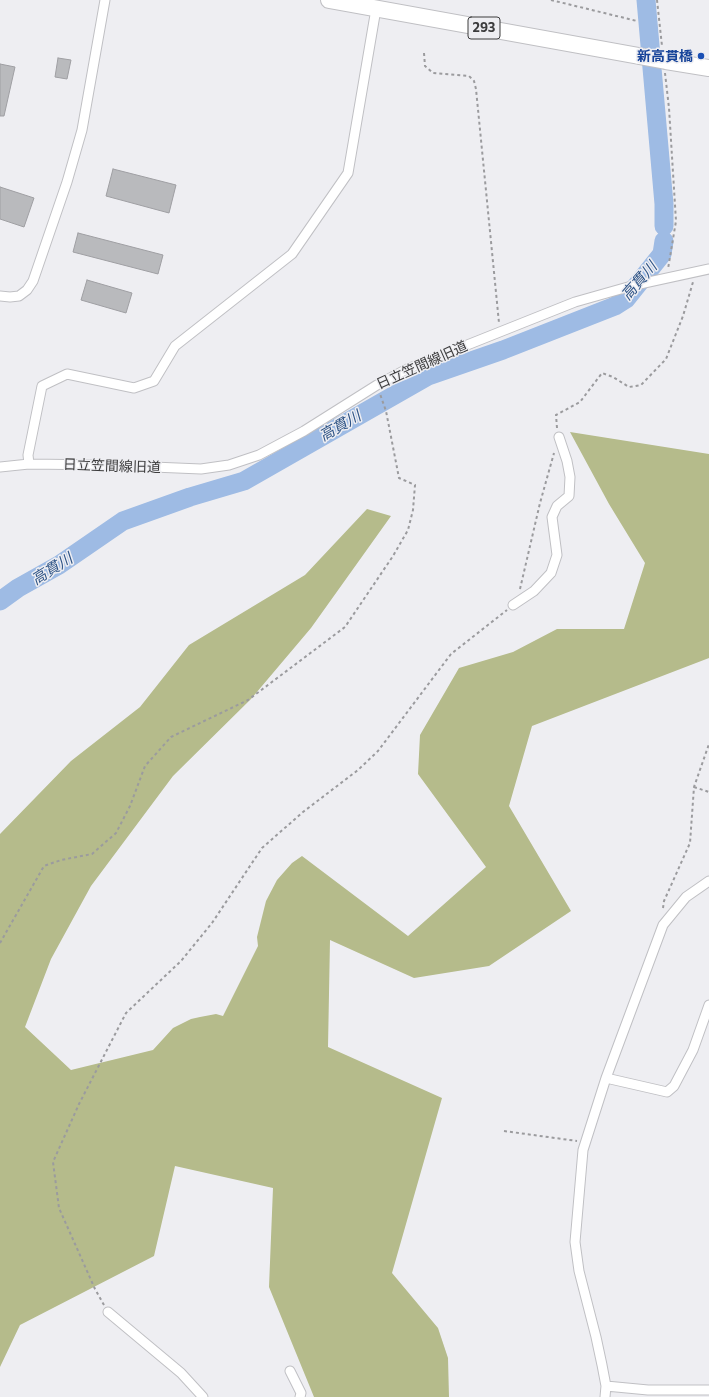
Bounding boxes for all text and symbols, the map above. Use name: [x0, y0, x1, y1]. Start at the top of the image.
road number: 293: [468, 17, 500, 39]
place label: 新高貫橋: [637, 48, 693, 64]
marker: 新高貫橋: [696, 51, 706, 61]
water label: 高貫川: [617, 258, 661, 304]
street label: 日立笠間線旧道: [374, 337, 470, 393]
water label: 高貫川: [316, 407, 364, 445]
street label: 日立笠間線旧道: [63, 456, 161, 476]
water label: 高貫川: [28, 549, 76, 589]

